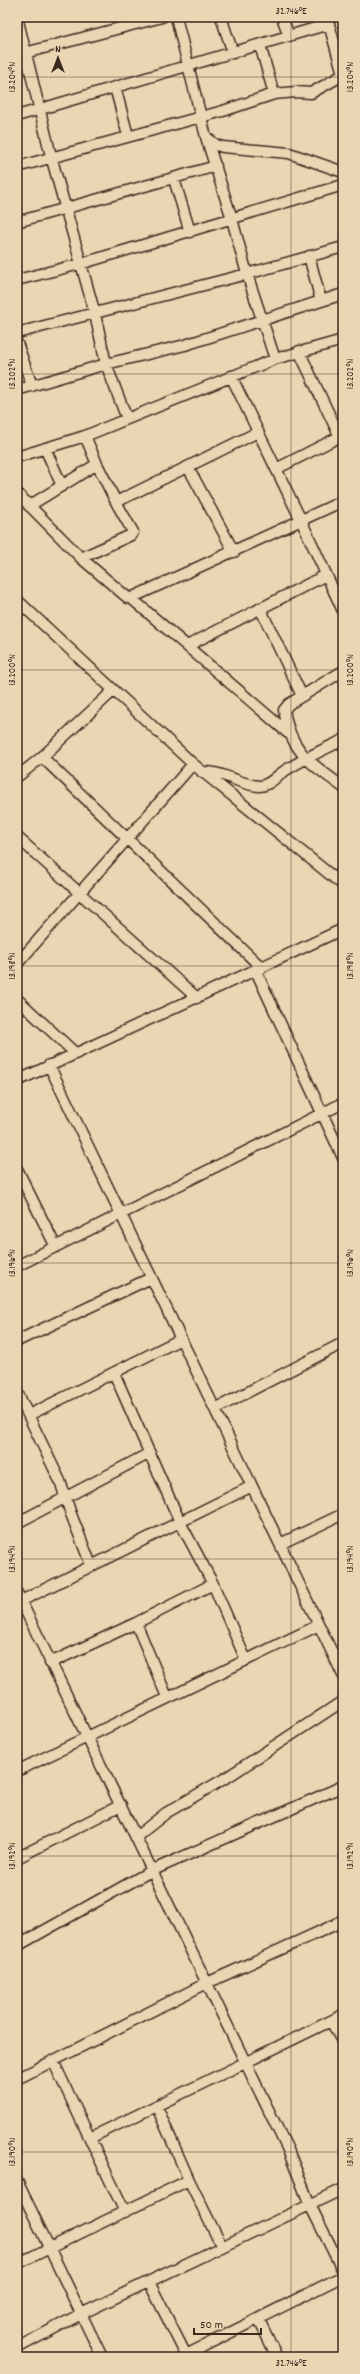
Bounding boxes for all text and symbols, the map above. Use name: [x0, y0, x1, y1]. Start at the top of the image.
text: 32.746°E: [275, 5, 307, 19]
north arrow: [38, 38, 78, 78]
text: N: [55, 42, 61, 58]
text: 13.204°N: [6, 62, 20, 92]
text: 13.204°N: [344, 62, 358, 92]
text: 13.202°N: [6, 359, 20, 389]
text: 13.202°N: [344, 359, 358, 389]
text: 13.200°N: [6, 654, 20, 686]
text: 13.200°N: [344, 654, 358, 686]
text: 13.198°N: [6, 952, 20, 980]
text: 13.198°N: [344, 952, 358, 980]
text: 13.196°N: [6, 1249, 20, 1277]
text: 13.196°N: [344, 1249, 358, 1277]
text: 13.194°N: [6, 1545, 20, 1573]
text: 13.194°N: [344, 1545, 358, 1573]
text: 13.192°N: [6, 1842, 20, 1870]
text: 13.192°N: [344, 1842, 358, 1870]
text: 13.190°N: [6, 2138, 20, 2166]
text: 13.190°N: [344, 2138, 358, 2166]
scale bar: [194, 2310, 261, 2336]
text: 50 m: [200, 2317, 223, 2334]
text: 32.746°E: [275, 2357, 307, 2371]

